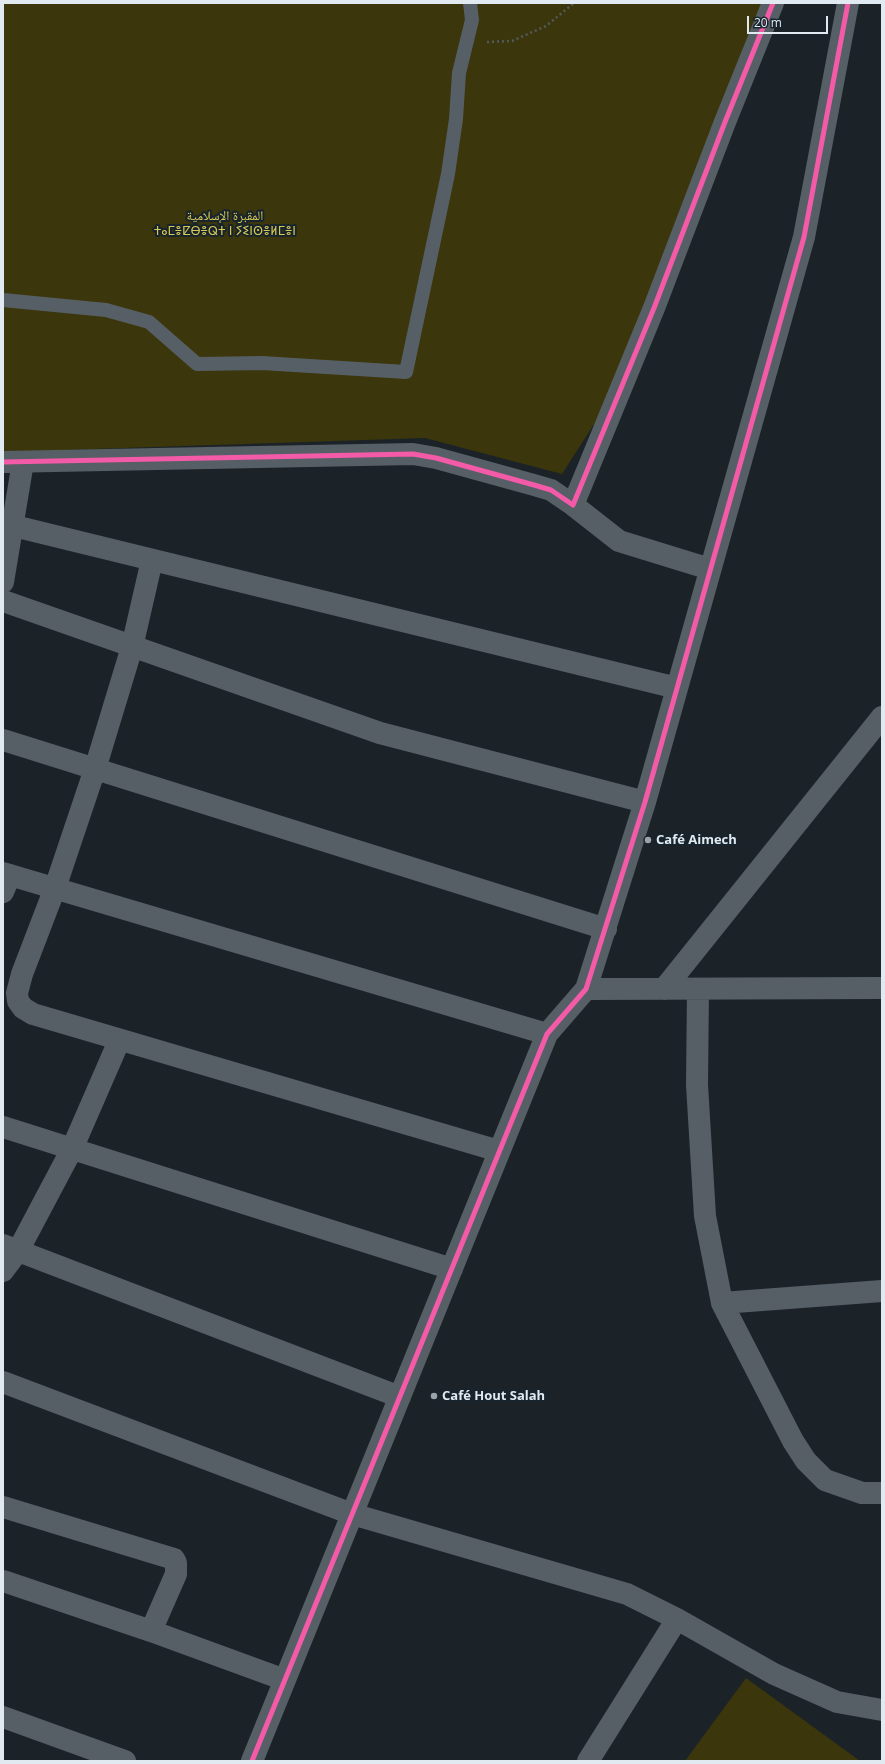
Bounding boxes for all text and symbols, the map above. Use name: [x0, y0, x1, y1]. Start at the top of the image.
scale bar: [749, 8, 830, 34]
text: 20 m: [754, 14, 782, 31]
park label: المقبرة الإسلامية ⵜⴰⵎⴻⵇⴱⴻⵕⵜ ⵏ ⵢⵉⵏⵙⴻⵍⵎⴻⵏ: [154, 208, 296, 239]
place label: Café Aimech: [656, 832, 737, 848]
marker: Café Aimech: [643, 835, 653, 845]
place label: Café Hout Salah: [442, 1388, 545, 1404]
marker: Café Hout Salah: [429, 1391, 439, 1401]

